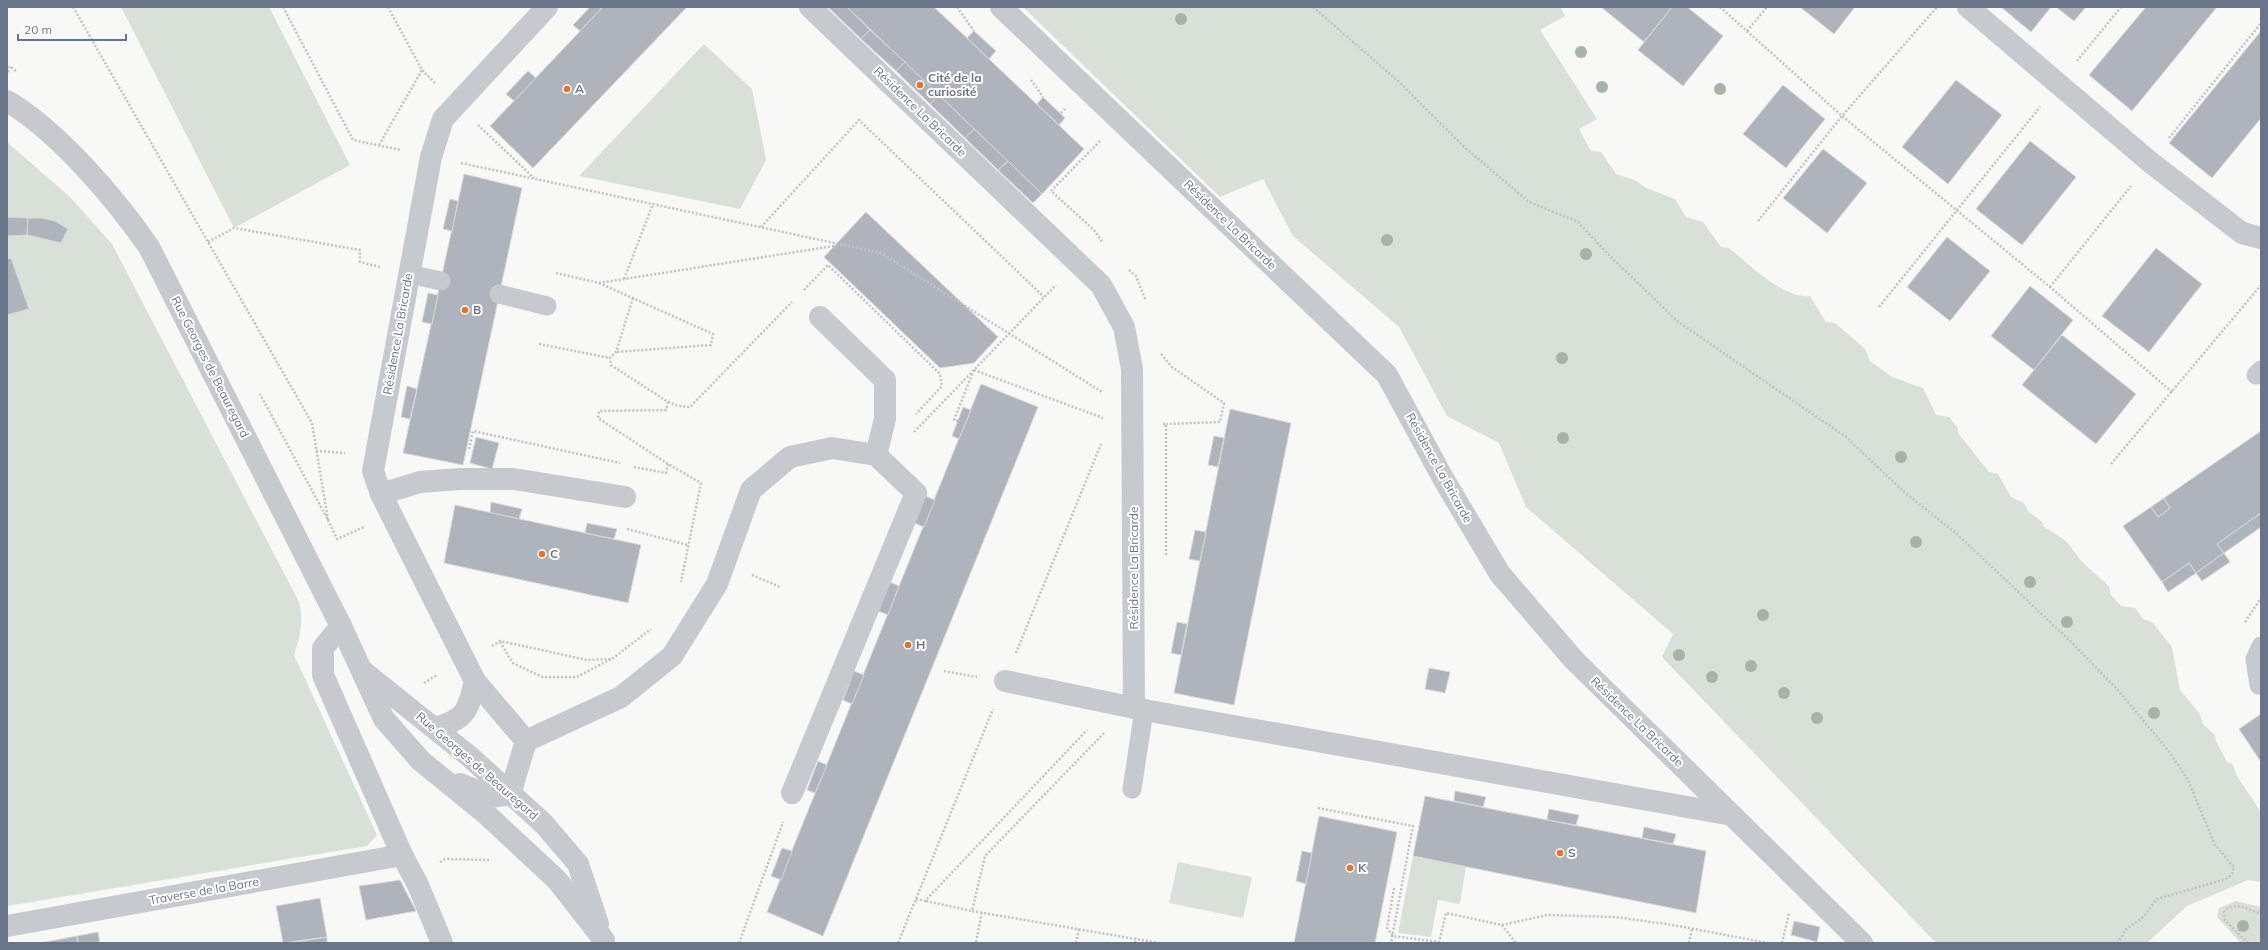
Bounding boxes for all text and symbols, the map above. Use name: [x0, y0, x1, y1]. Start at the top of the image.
scale bar: [18, 16, 126, 42]
text: 20 m: [24, 22, 52, 37]
street label: Résidence La Bricarde: [871, 63, 970, 160]
place label: Cité de la curiosité: [928, 70, 982, 99]
marker: Cité de la curiosité: [915, 80, 925, 90]
place label: A: [575, 81, 584, 96]
marker: A: [562, 84, 572, 94]
street label: Résidence La Bricarde: [1181, 176, 1280, 273]
street label: Résidence La Bricarde: [379, 272, 416, 396]
street label: Rue Georges de Beauregard: [168, 294, 253, 440]
place label: B: [473, 302, 481, 317]
marker: B: [460, 305, 470, 315]
street label: Résidence La Bricarde: [1403, 410, 1476, 525]
street label: Résidence La Bricarde: [1126, 506, 1141, 630]
place label: C: [550, 546, 558, 561]
marker: C: [537, 549, 547, 559]
place label: H: [916, 637, 925, 652]
marker: H: [903, 640, 913, 650]
street label: Résidence La Bricarde: [1588, 673, 1687, 770]
street label: Rue Georges de Beauregard: [413, 709, 541, 823]
place label: S: [1568, 845, 1576, 860]
marker: S: [1555, 848, 1565, 858]
place label: K: [1358, 860, 1367, 875]
marker: K: [1345, 863, 1355, 873]
street label: Traverse de la Barre: [148, 873, 260, 908]

